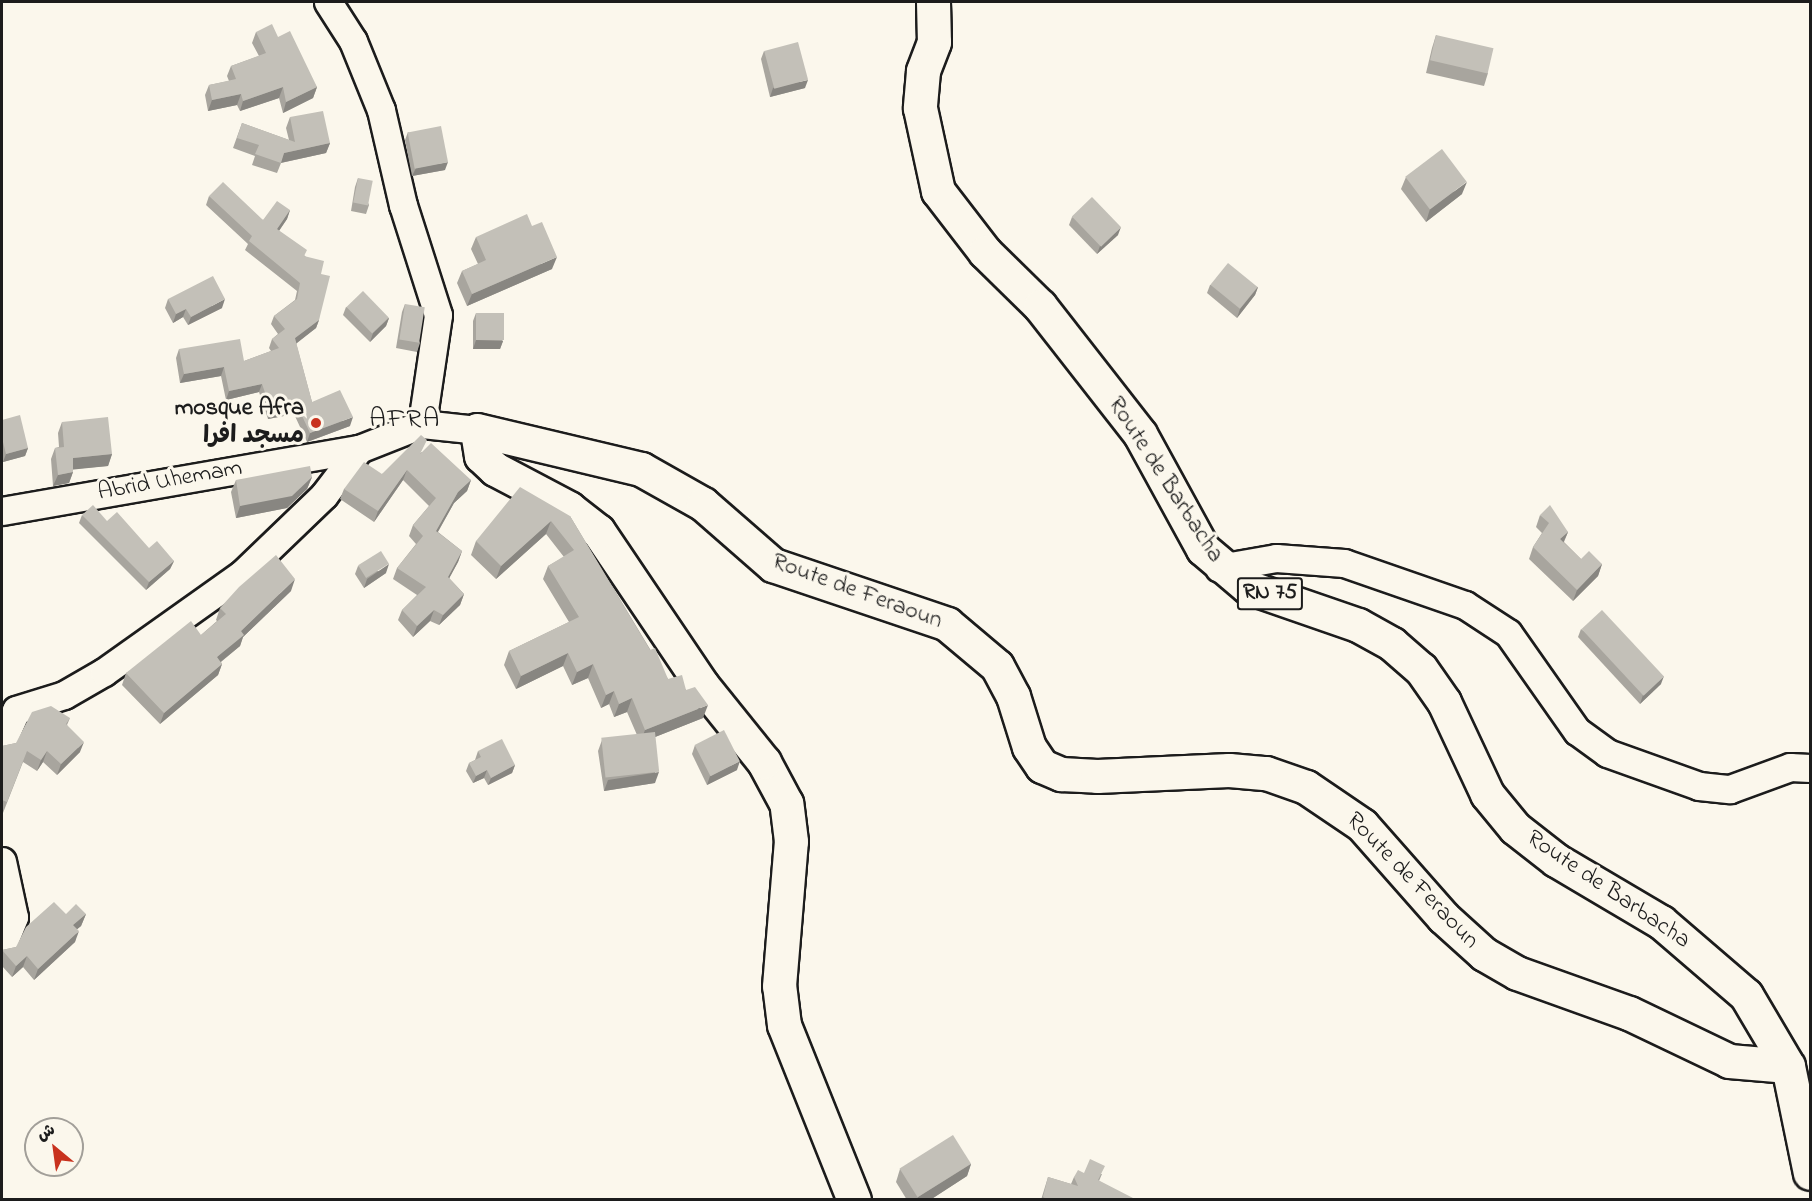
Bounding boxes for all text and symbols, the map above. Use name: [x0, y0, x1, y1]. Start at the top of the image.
street label: Route de Barbacha: [1101, 392, 1229, 568]
place label: mosque Afra مسجد افرا: [175, 395, 304, 451]
district label: AFRA: [369, 404, 441, 436]
marker: mosque Afra مسجد افرا: [309, 416, 323, 430]
street label: Abrid Uhemam: [95, 454, 245, 508]
street label: Route de Feraoun: [768, 548, 946, 636]
road number: RN 75: [1236, 575, 1304, 613]
street label: Route de Feraoun: [1339, 807, 1485, 955]
street label: Route de Barbacha: [1520, 824, 1696, 956]
north arrow: [24, 1117, 84, 1177]
text: ش: [33, 1118, 60, 1148]

